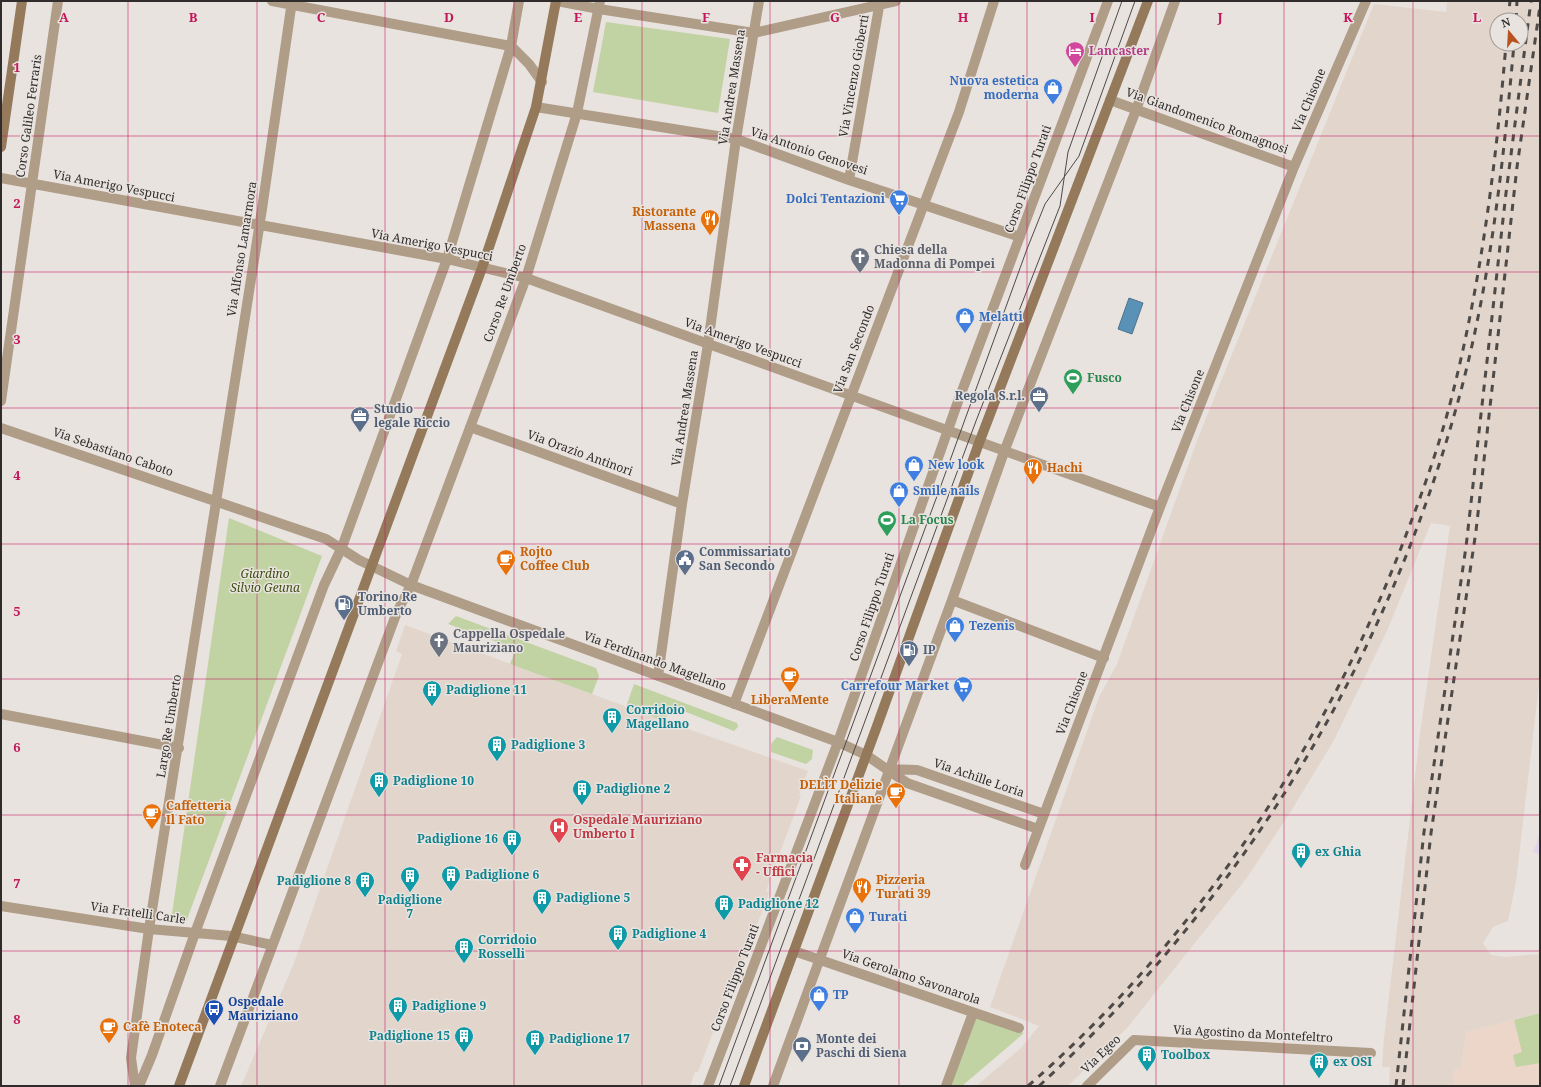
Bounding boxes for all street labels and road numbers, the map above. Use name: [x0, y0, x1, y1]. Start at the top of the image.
street label: Via Vincenzo Gioberti: [836, 13, 872, 139]
street label: Via Andrea Massena: [714, 28, 749, 146]
street label: Corso Galileo Ferraris: [11, 53, 46, 179]
street label: Via Chisone: [1288, 66, 1329, 134]
street label: Via Giandomenico Romagnosi: [1124, 83, 1291, 158]
street label: Via Antonio Genovesi: [748, 122, 870, 179]
street label: Corso Filippo Turati: [1000, 122, 1055, 235]
street label: Via Amerigo Vespucci: [52, 165, 177, 206]
street label: Via Alfonso Lamarmora: [222, 180, 261, 318]
street label: Via Amerigo Vespucci: [370, 224, 495, 265]
street label: Corso Re Umberto: [479, 241, 530, 344]
street label: Via San Secondo: [829, 302, 878, 396]
street label: Via Amerigo Vespucci: [682, 313, 804, 372]
street label: Via Andrea Massena: [667, 349, 702, 467]
street label: Via Chisone: [1167, 367, 1208, 435]
street label: Via Sebastiano Caboto: [51, 423, 176, 480]
street label: Via Orazio Antinori: [525, 426, 636, 480]
street label: Corso Filippo Turati: [845, 550, 898, 663]
street label: Via Ferdinando Magellano: [581, 627, 729, 694]
street label: Via Chisone: [1052, 668, 1091, 737]
street label: Largo Re Umberto: [152, 673, 185, 779]
street label: Via Achille Loria: [931, 754, 1027, 801]
street label: Via Fratelli Carle: [89, 897, 187, 928]
street label: Corso Filippo Turati: [706, 921, 763, 1034]
street label: Via Gerolamo Savonarola: [839, 945, 983, 1008]
street label: Via Agostino da Montefeltro: [1173, 1021, 1333, 1046]
street label: Via Egeo: [1077, 1030, 1124, 1077]

